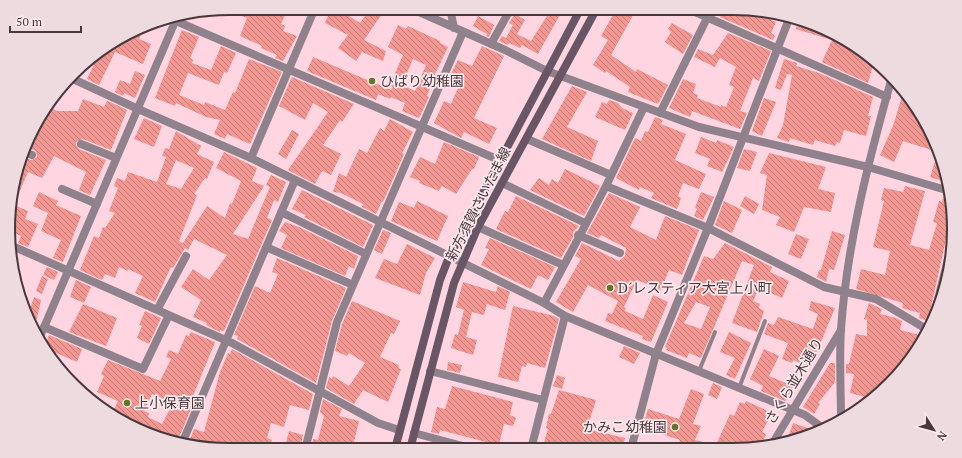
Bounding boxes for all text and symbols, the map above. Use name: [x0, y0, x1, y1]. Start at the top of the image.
scale bar: [10, 8, 81, 34]
text: 50 m: [16, 14, 43, 29]
place label: ひばり幼稚園: [380, 71, 464, 90]
marker: ひばり幼稚園: [367, 76, 377, 86]
street label: 新方須賀さいたま線: [441, 144, 515, 264]
place label: D´レスティア大宮上小町: [618, 278, 772, 297]
marker: D´レスティア大宮上小町: [605, 283, 615, 293]
street label: さくら並木通り: [760, 334, 827, 428]
place label: 上小保育園: [135, 393, 205, 412]
marker: 上小保育園: [122, 398, 132, 408]
north arrow: [914, 410, 954, 450]
place label: かみこ幼稚園: [583, 417, 667, 436]
marker: かみこ幼稚園: [670, 422, 680, 432]
text: N: [934, 428, 950, 444]

